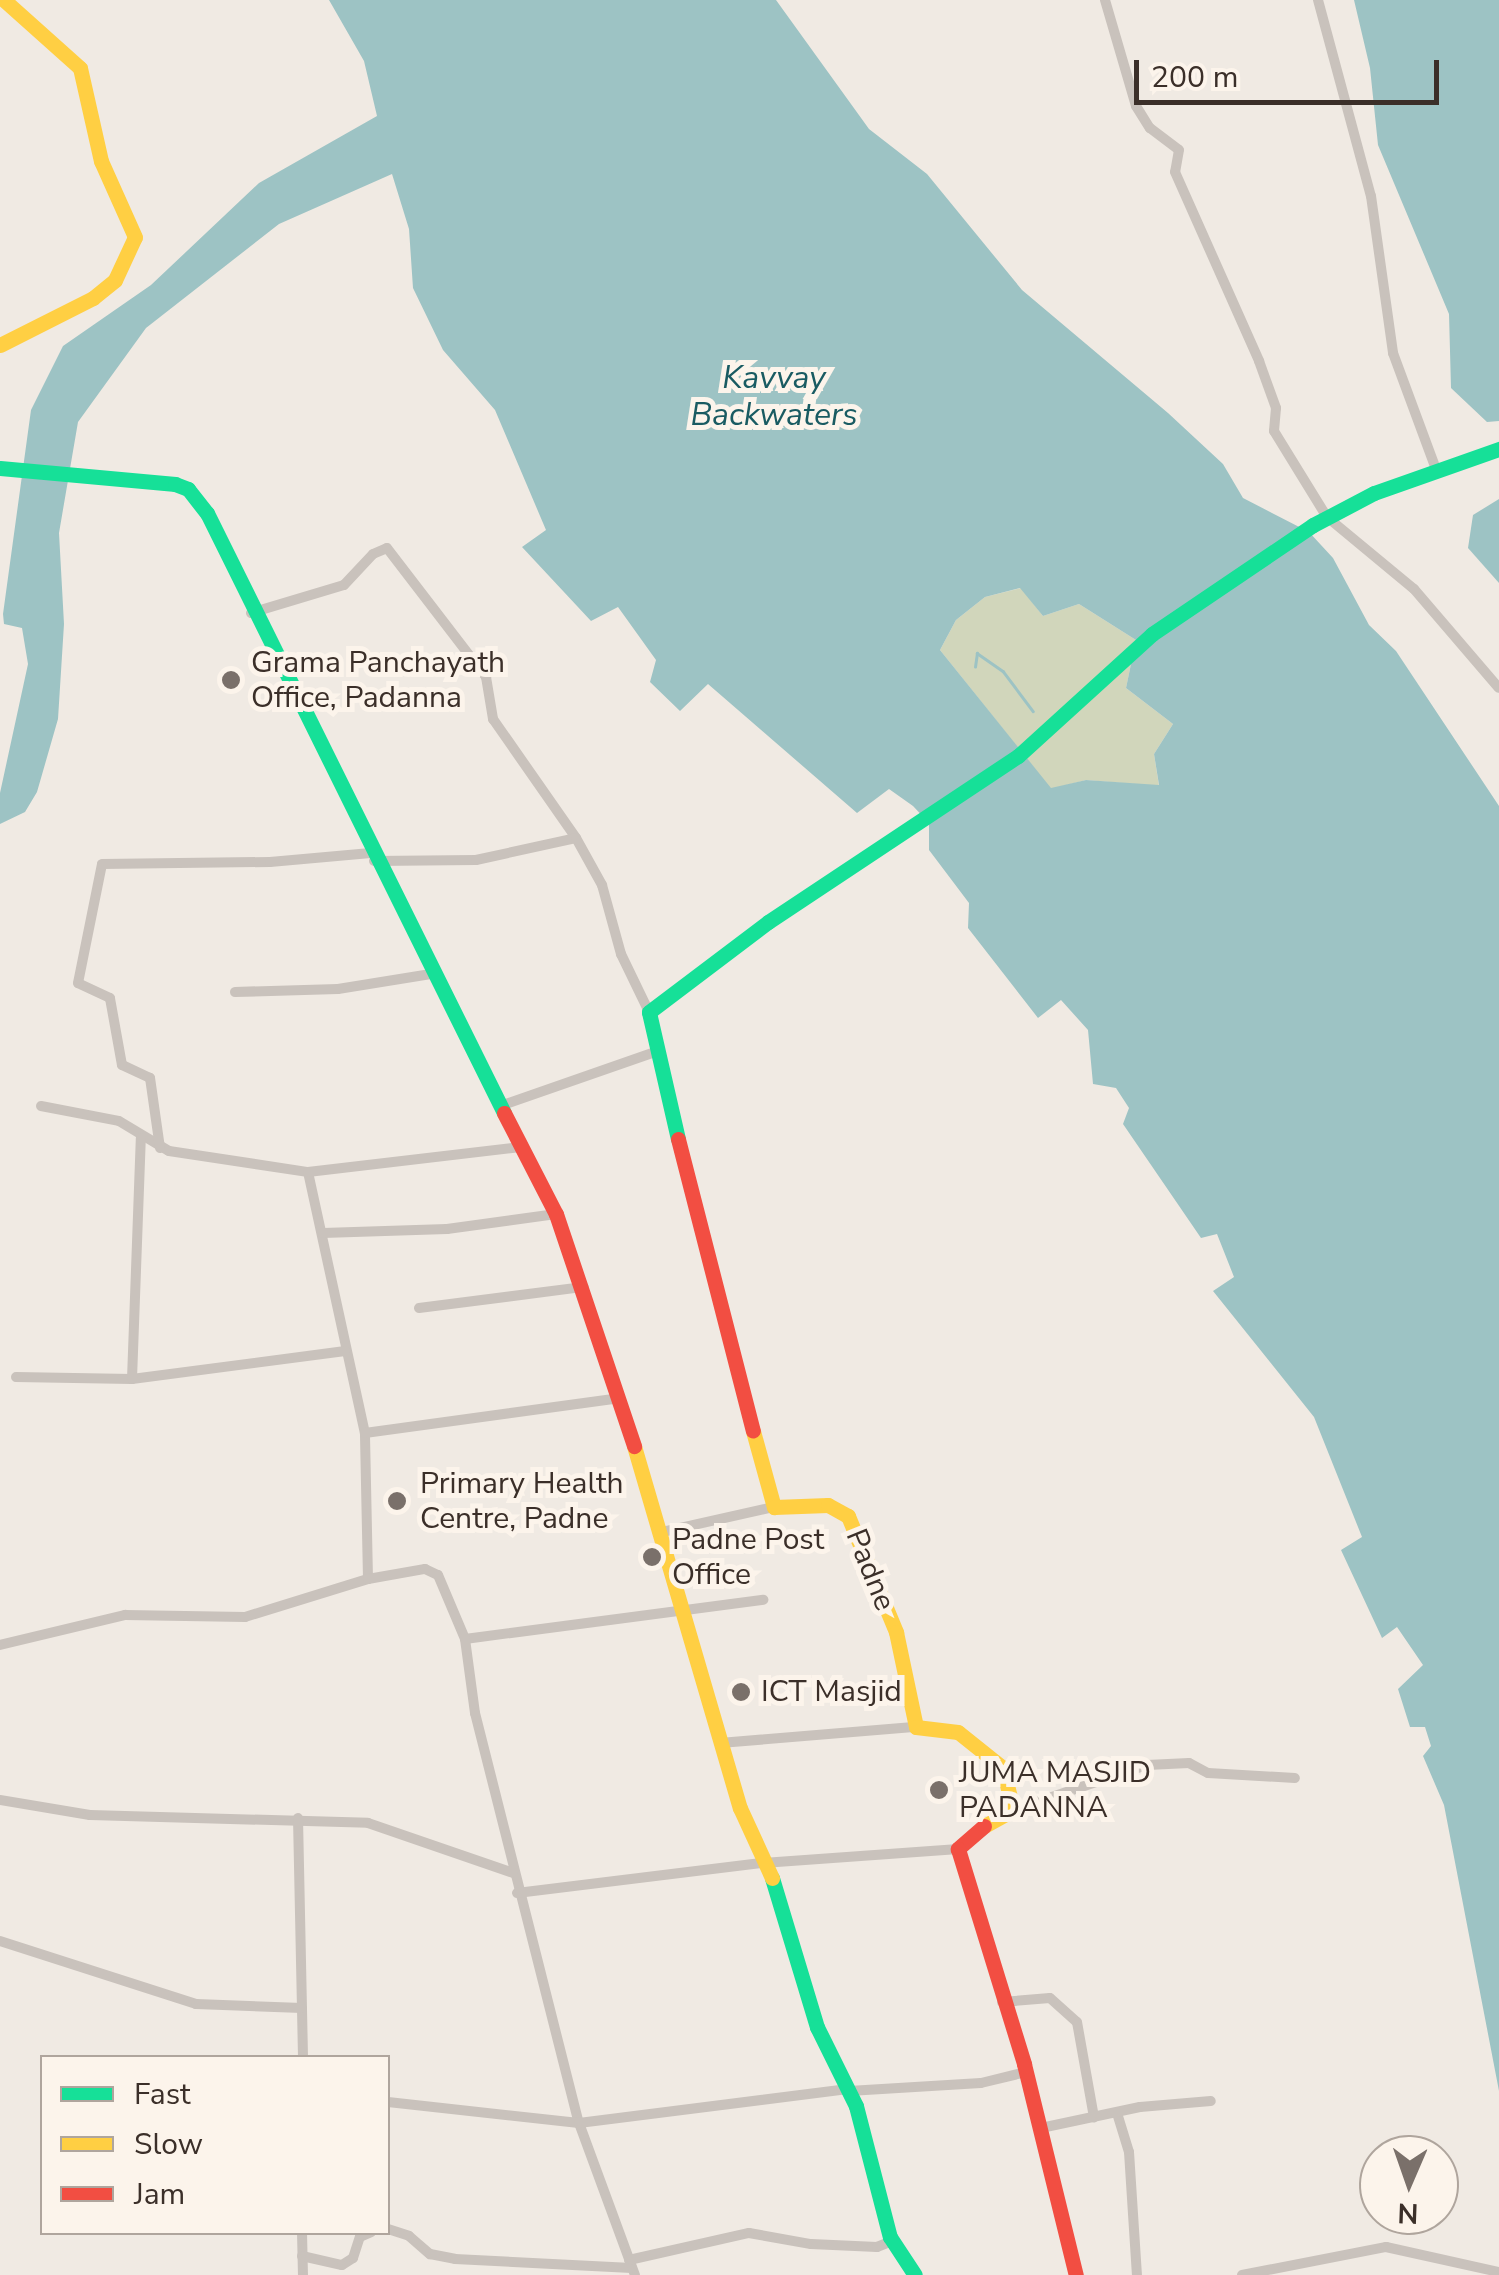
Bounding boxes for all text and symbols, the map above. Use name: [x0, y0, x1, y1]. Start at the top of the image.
scale bar: [1139, 40, 1444, 102]
text: 200 m: [1151, 57, 1238, 98]
water label: Kavvay Backwaters: [690, 360, 858, 435]
place label: Grama Panchayath Office, Padanna: [251, 645, 505, 716]
marker: Grama Panchayath Office, Padanna: [220, 669, 242, 691]
place label: Primary Health Centre, Padne: [420, 1466, 624, 1536]
marker: Primary Health Centre, Padne: [384, 1488, 410, 1514]
place label: Padne Post Office: [672, 1522, 824, 1592]
street label: Padne: [837, 1524, 903, 1616]
marker: Padne Post Office: [641, 1546, 663, 1568]
place label: ICT Masjid: [761, 1674, 902, 1710]
marker: ICT Masjid: [730, 1681, 752, 1703]
place label: JUMA MASJID PADANNA: [959, 1755, 1151, 1826]
marker: JUMA MASJID PADANNA: [928, 1779, 950, 1801]
legend: [40, 2055, 390, 2235]
text: Fast: [134, 2074, 191, 2115]
text: Slow: [134, 2124, 203, 2165]
north arrow: [1359, 2135, 1459, 2235]
text: Jam: [134, 2174, 185, 2215]
text: N: [1397, 2194, 1419, 2232]

